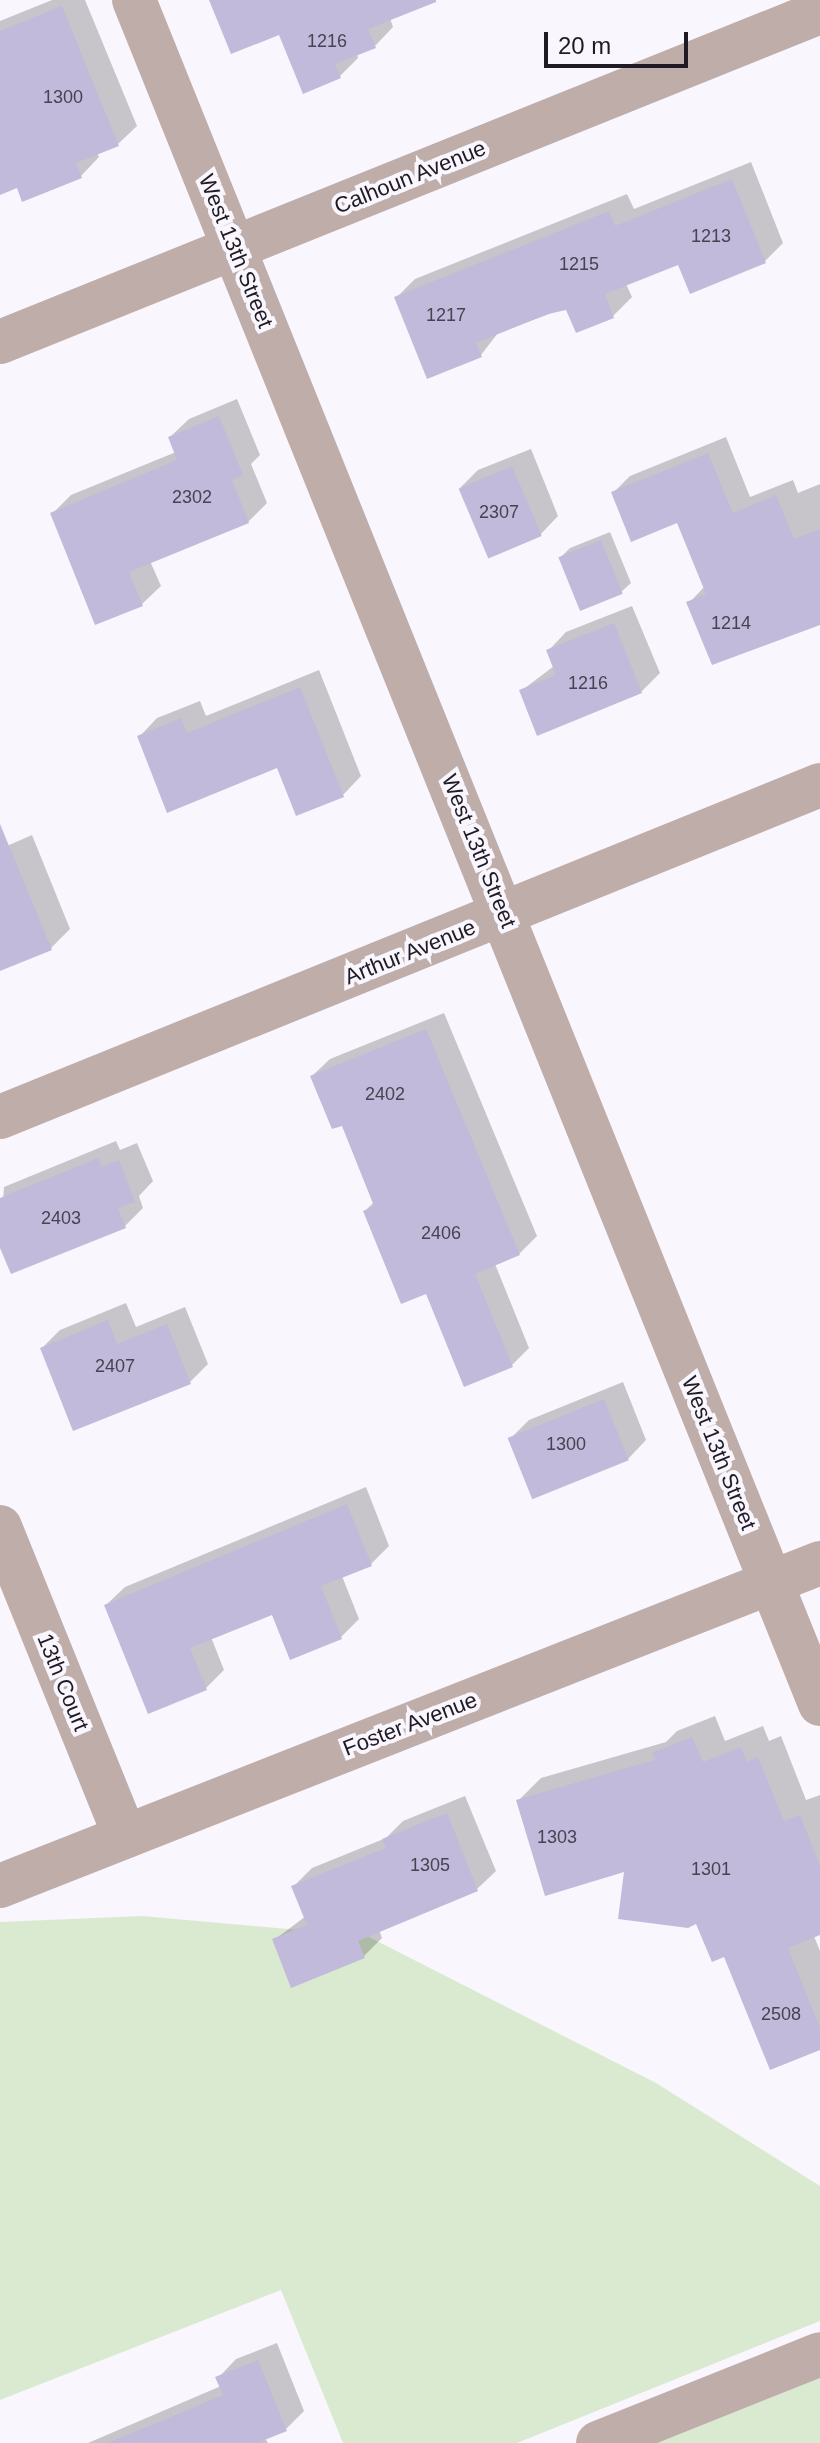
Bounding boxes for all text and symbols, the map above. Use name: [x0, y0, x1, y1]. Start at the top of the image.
scale bar: [548, 16, 692, 66]
house number: 1216: [307, 30, 347, 52]
text: 20 m: [558, 32, 611, 59]
house number: 1300: [43, 86, 83, 108]
street label: Calhoun Avenue: [330, 134, 490, 220]
street label: West 13th Street: [193, 170, 279, 332]
house number: 1213: [691, 225, 731, 247]
house number: 1215: [559, 253, 599, 275]
house number: 1217: [426, 304, 466, 326]
house number: 2302: [172, 486, 212, 508]
house number: 2307: [479, 501, 519, 523]
house number: 1214: [711, 612, 751, 634]
house number: 1216: [568, 672, 608, 694]
street label: West 13th Street: [436, 770, 522, 932]
street label: Arthur Avenue: [340, 913, 480, 991]
house number: 2402: [365, 1083, 405, 1105]
house number: 2403: [41, 1207, 81, 1229]
house number: 2406: [421, 1222, 461, 1244]
house number: 2407: [95, 1355, 135, 1377]
street label: West 13th Street: [676, 1372, 762, 1534]
house number: 1300: [546, 1433, 586, 1455]
street label: 13th Court: [32, 1629, 94, 1735]
street label: Foster Avenue: [339, 1686, 481, 1762]
house number: 1303: [537, 1826, 577, 1848]
house number: 1305: [410, 1854, 450, 1876]
house number: 1301: [691, 1858, 731, 1880]
house number: 2508: [761, 2003, 801, 2025]

